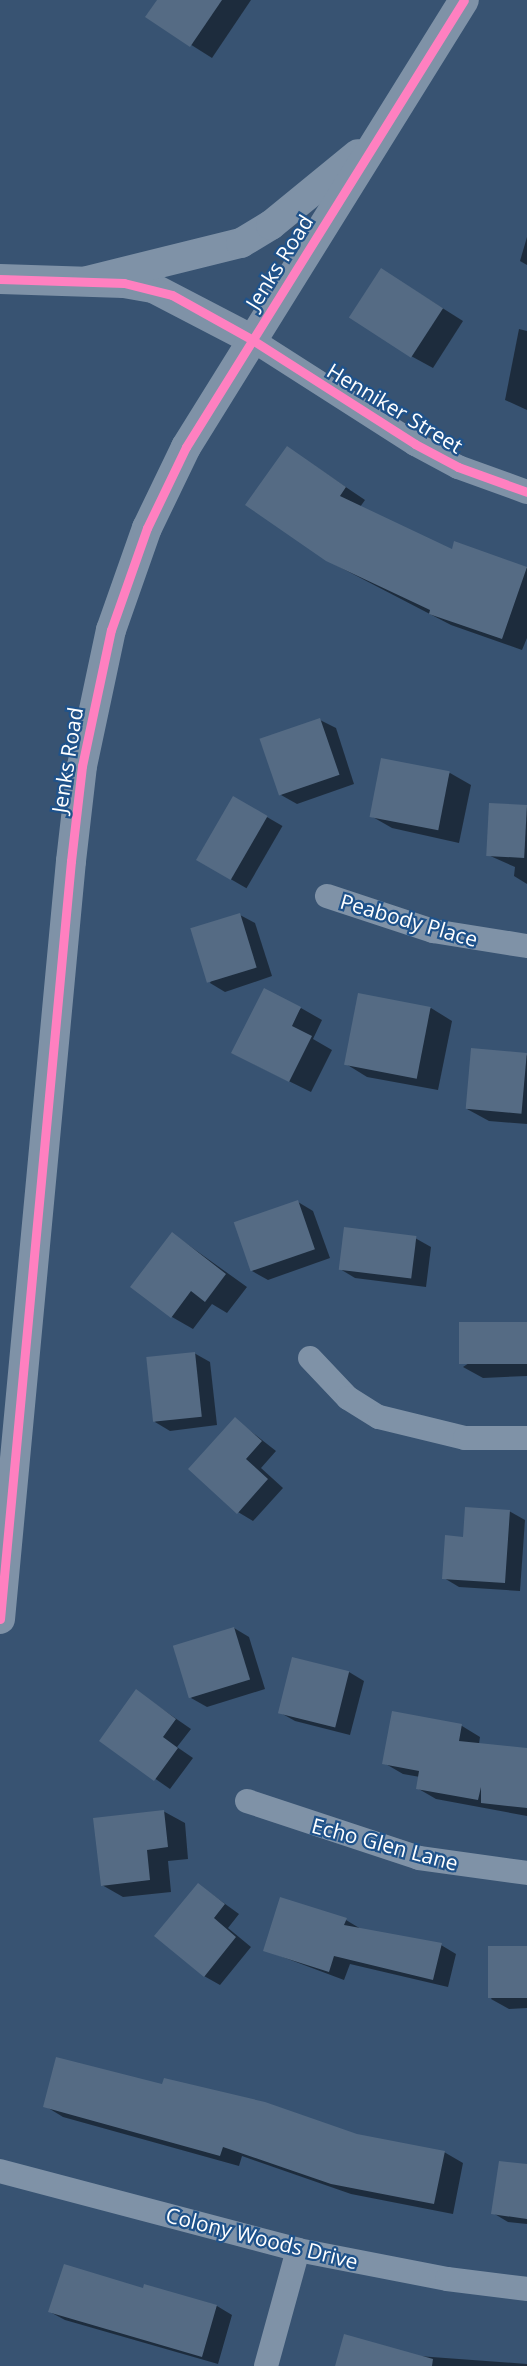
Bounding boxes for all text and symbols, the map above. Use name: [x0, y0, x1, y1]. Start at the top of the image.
street label: Jenks Road: [240, 210, 318, 314]
street label: Henniker Street: [323, 358, 467, 458]
street label: Jenks Road: [46, 705, 88, 815]
street label: Peabody Place: [337, 888, 481, 952]
street label: Echo Glen Lane: [309, 1812, 461, 1876]
street label: Colony Woods Drive: [163, 2202, 361, 2274]

